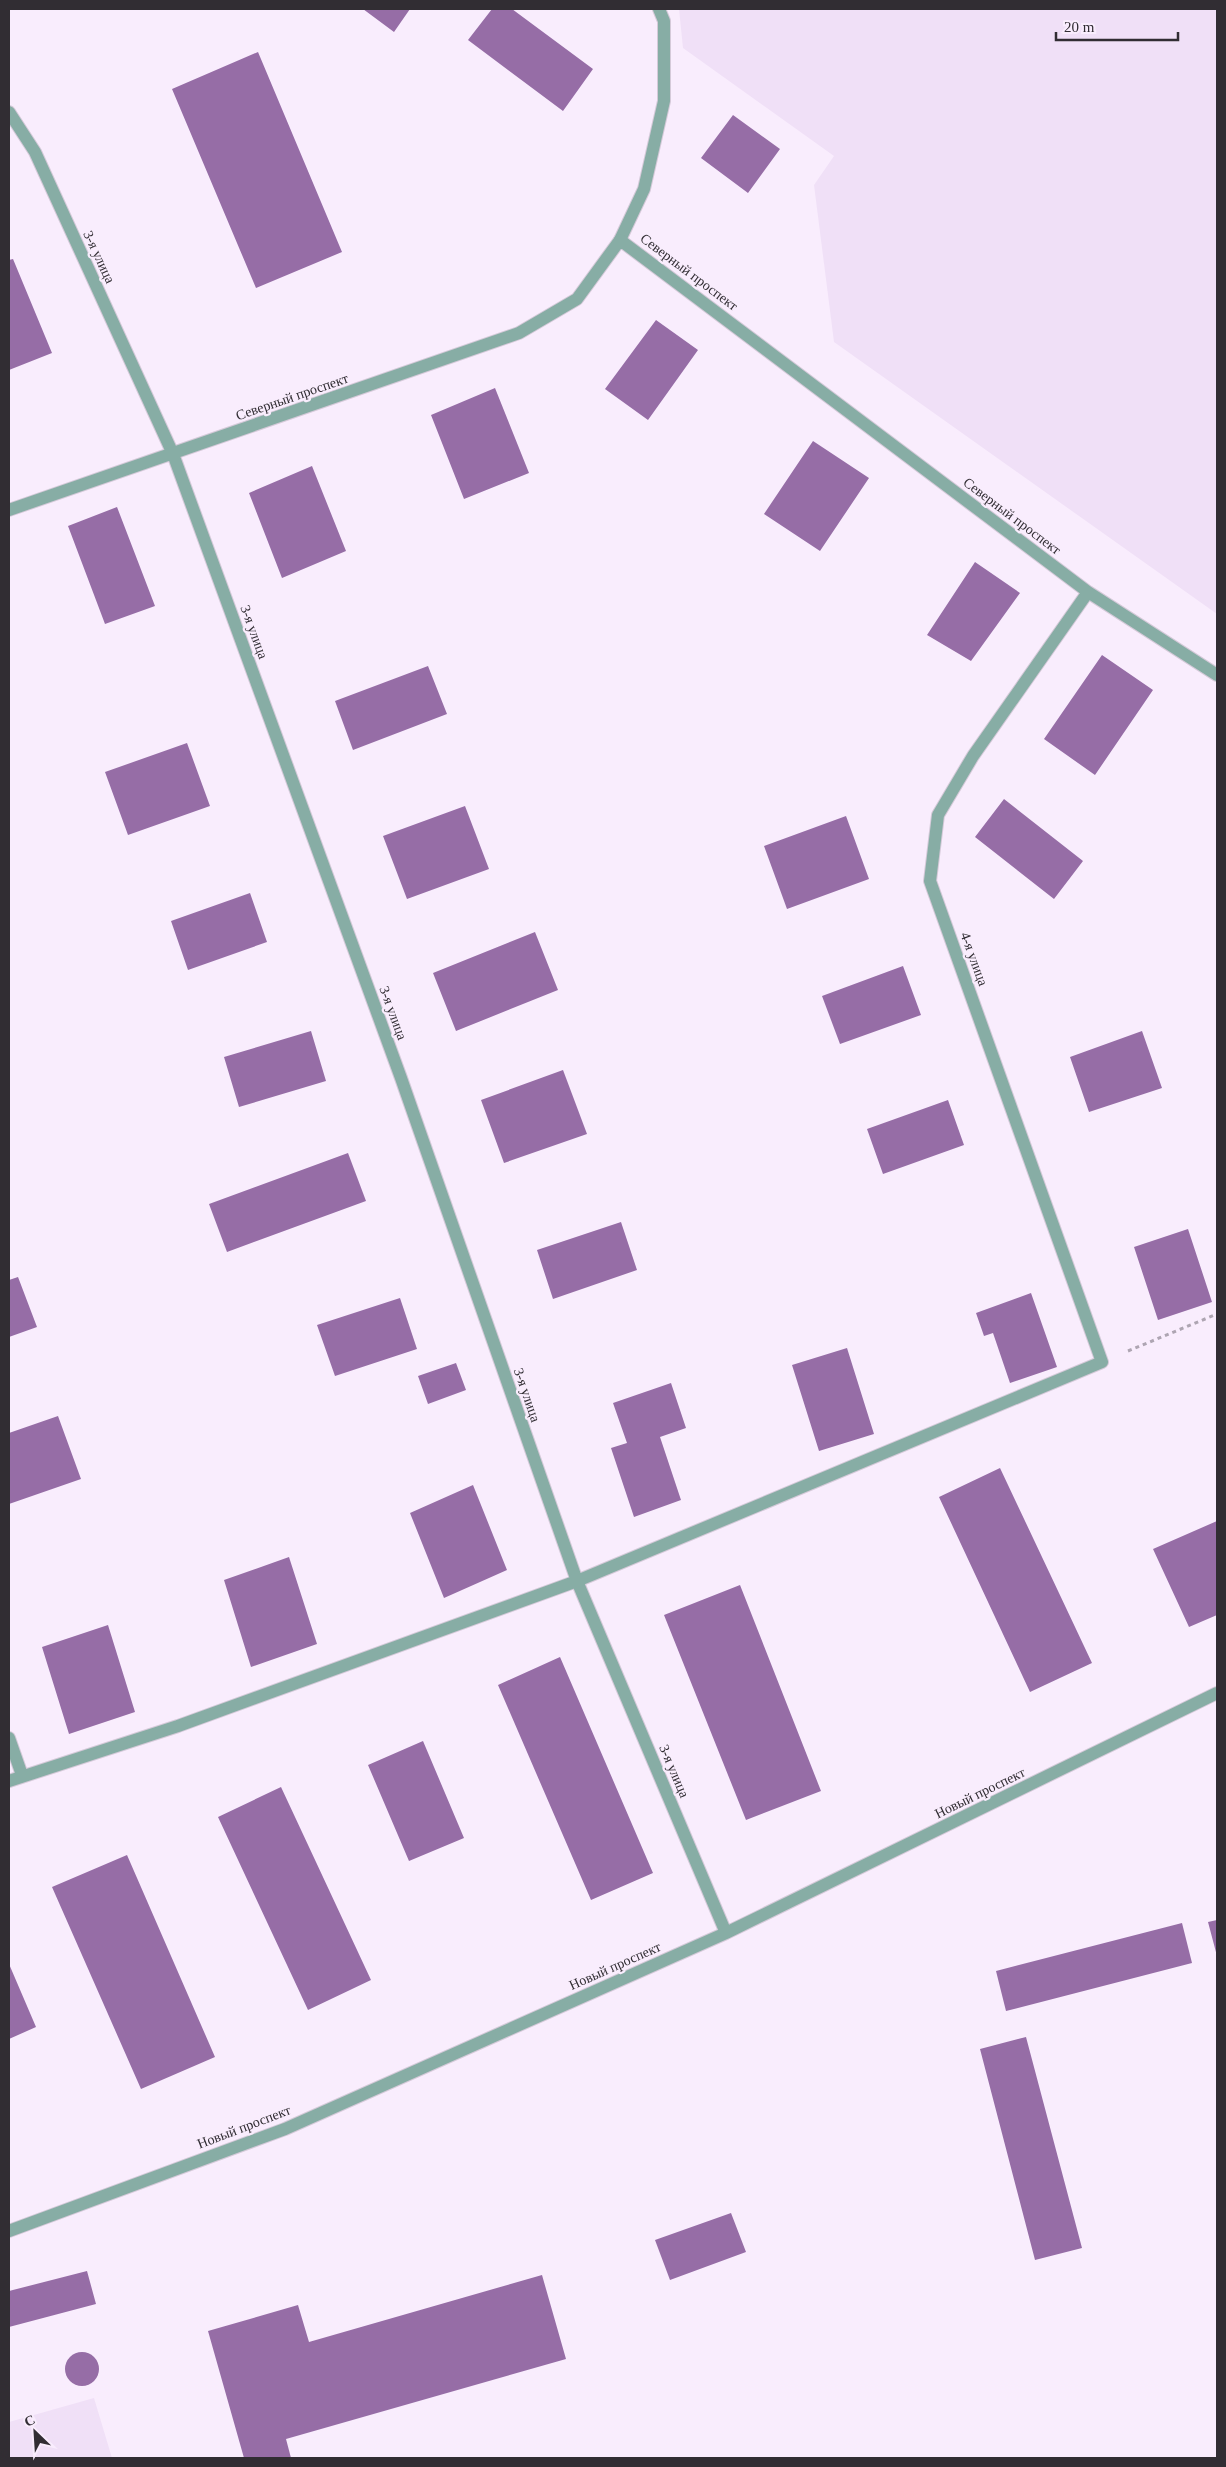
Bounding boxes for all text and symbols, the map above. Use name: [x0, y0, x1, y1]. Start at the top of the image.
scale bar: [1056, 10, 1178, 42]
text: 20 m: [1064, 19, 1095, 35]
street label: 3-я улица: [80, 228, 118, 286]
street label: Северный проспект: [637, 231, 741, 313]
street label: Северный проспект: [234, 371, 350, 423]
street label: Северный проспект: [960, 475, 1064, 557]
street label: 3-я улица: [237, 603, 271, 662]
street label: 4-я улица: [957, 930, 991, 989]
street label: 3-я улица: [376, 984, 410, 1043]
street label: 3-я улица: [511, 1366, 543, 1425]
street label: 3-я улица: [656, 1742, 692, 1801]
street label: Новый проспект: [932, 1765, 1028, 1821]
street label: Новый проспект: [567, 1939, 663, 1993]
street label: Новый проспект: [195, 2102, 293, 2152]
north arrow: [10, 2407, 60, 2457]
text: С: [22, 2412, 37, 2430]

